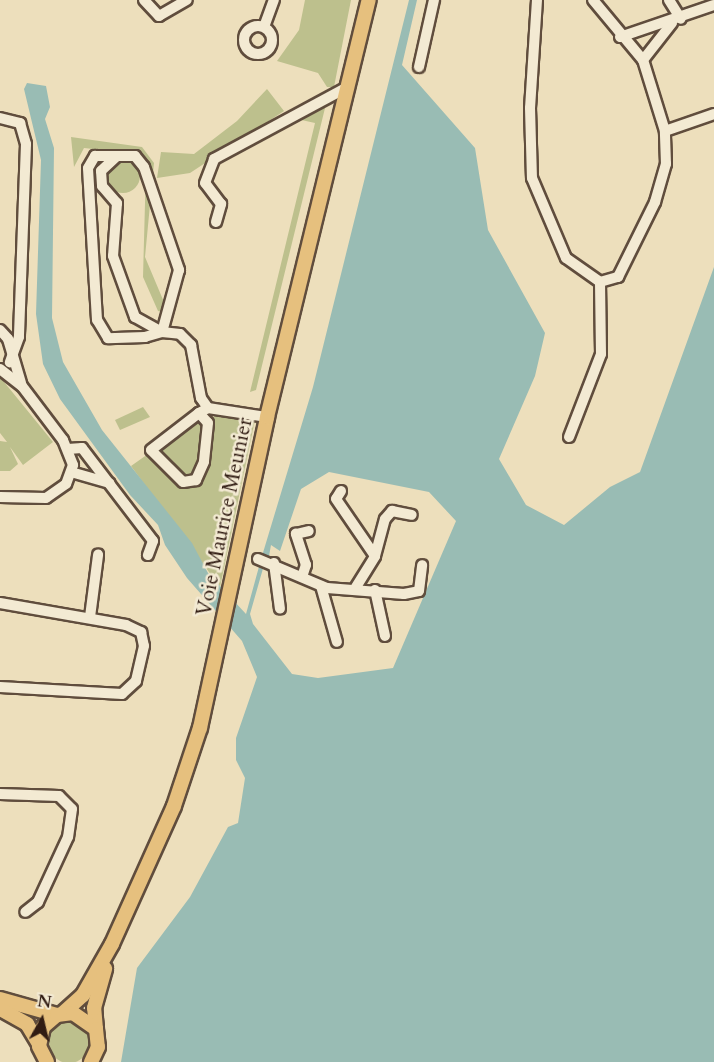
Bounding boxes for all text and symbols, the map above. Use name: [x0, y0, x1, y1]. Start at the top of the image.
street label: Voie Maurice Meunier: [192, 415, 258, 619]
north arrow: [12, 990, 72, 1050]
text: N: [36, 990, 53, 1014]

